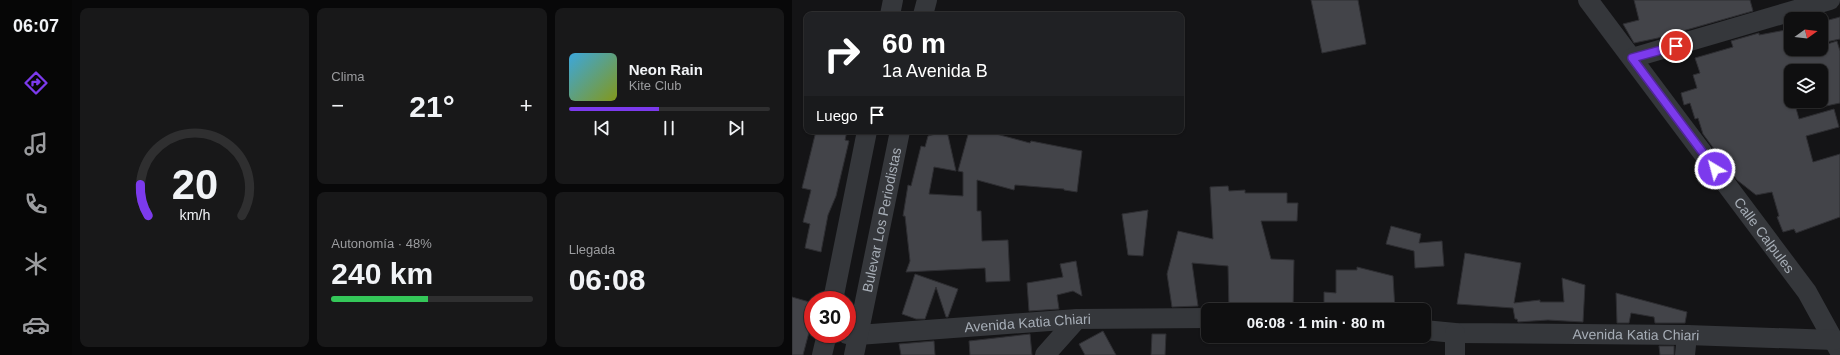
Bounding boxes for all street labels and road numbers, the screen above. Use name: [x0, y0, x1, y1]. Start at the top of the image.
street label: Bulevar Los Periodistas: [859, 146, 904, 294]
street label: Calle Calpules: [1731, 194, 1798, 276]
street label: Avenida Katia Chiari: [964, 311, 1091, 335]
street label: Avenida Katia Chiari: [1572, 326, 1700, 343]

